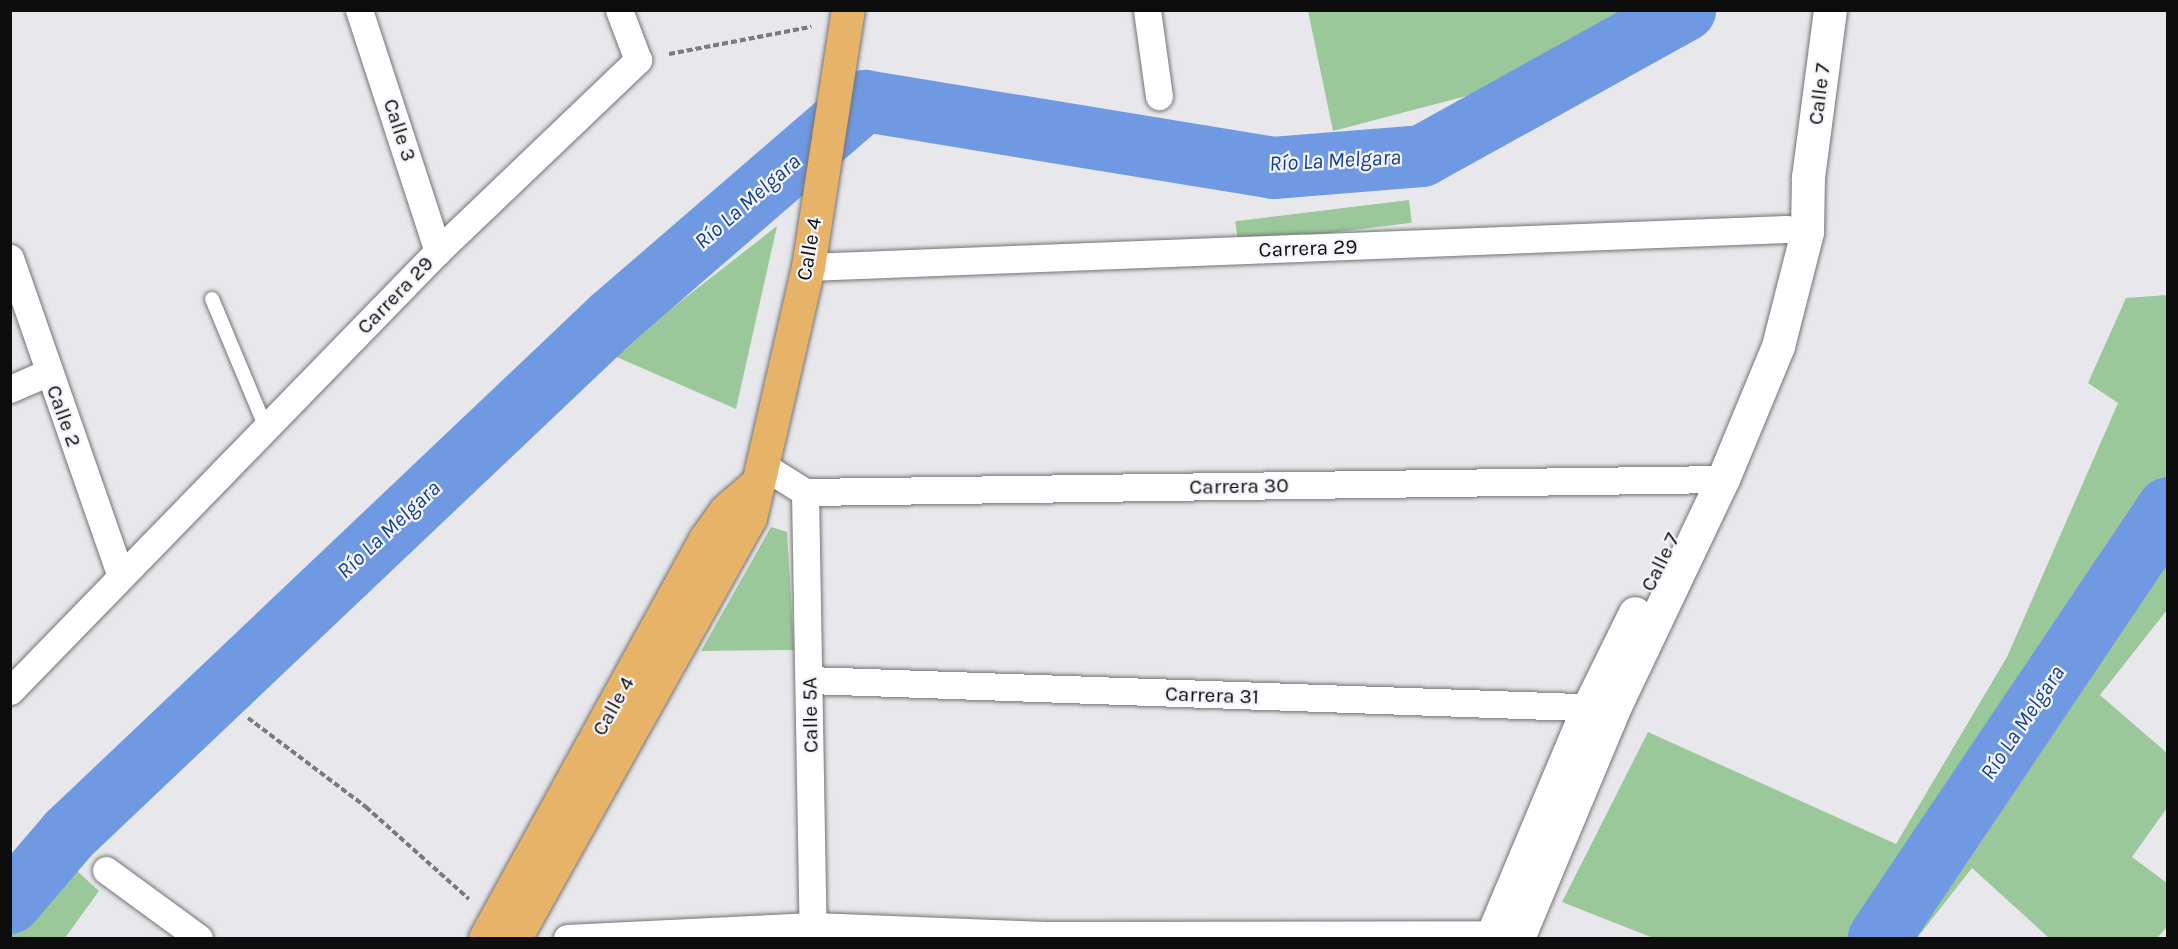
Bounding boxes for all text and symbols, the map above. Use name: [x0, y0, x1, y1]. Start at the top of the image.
street label: Calle 7: [1803, 62, 1835, 126]
street label: Calle 3: [378, 95, 422, 165]
water label: Río La Melgara: [1268, 144, 1402, 178]
water label: Río La Melgara: [690, 149, 806, 255]
street label: Calle 4: [791, 215, 827, 283]
street label: Carrera 29: [1258, 234, 1358, 262]
street label: Carrera 29: [352, 251, 438, 339]
street label: Calle 2: [41, 382, 87, 450]
street label: Carrera 30: [1189, 473, 1289, 499]
water label: Río La Melgara: [332, 475, 446, 585]
street label: Calle 7: [1635, 529, 1685, 595]
water label: Río La Melgara: [1975, 661, 2071, 785]
street label: Calle 4: [587, 672, 639, 740]
street label: Calle 5A: [797, 677, 823, 753]
street label: Carrera 31: [1165, 681, 1259, 709]

